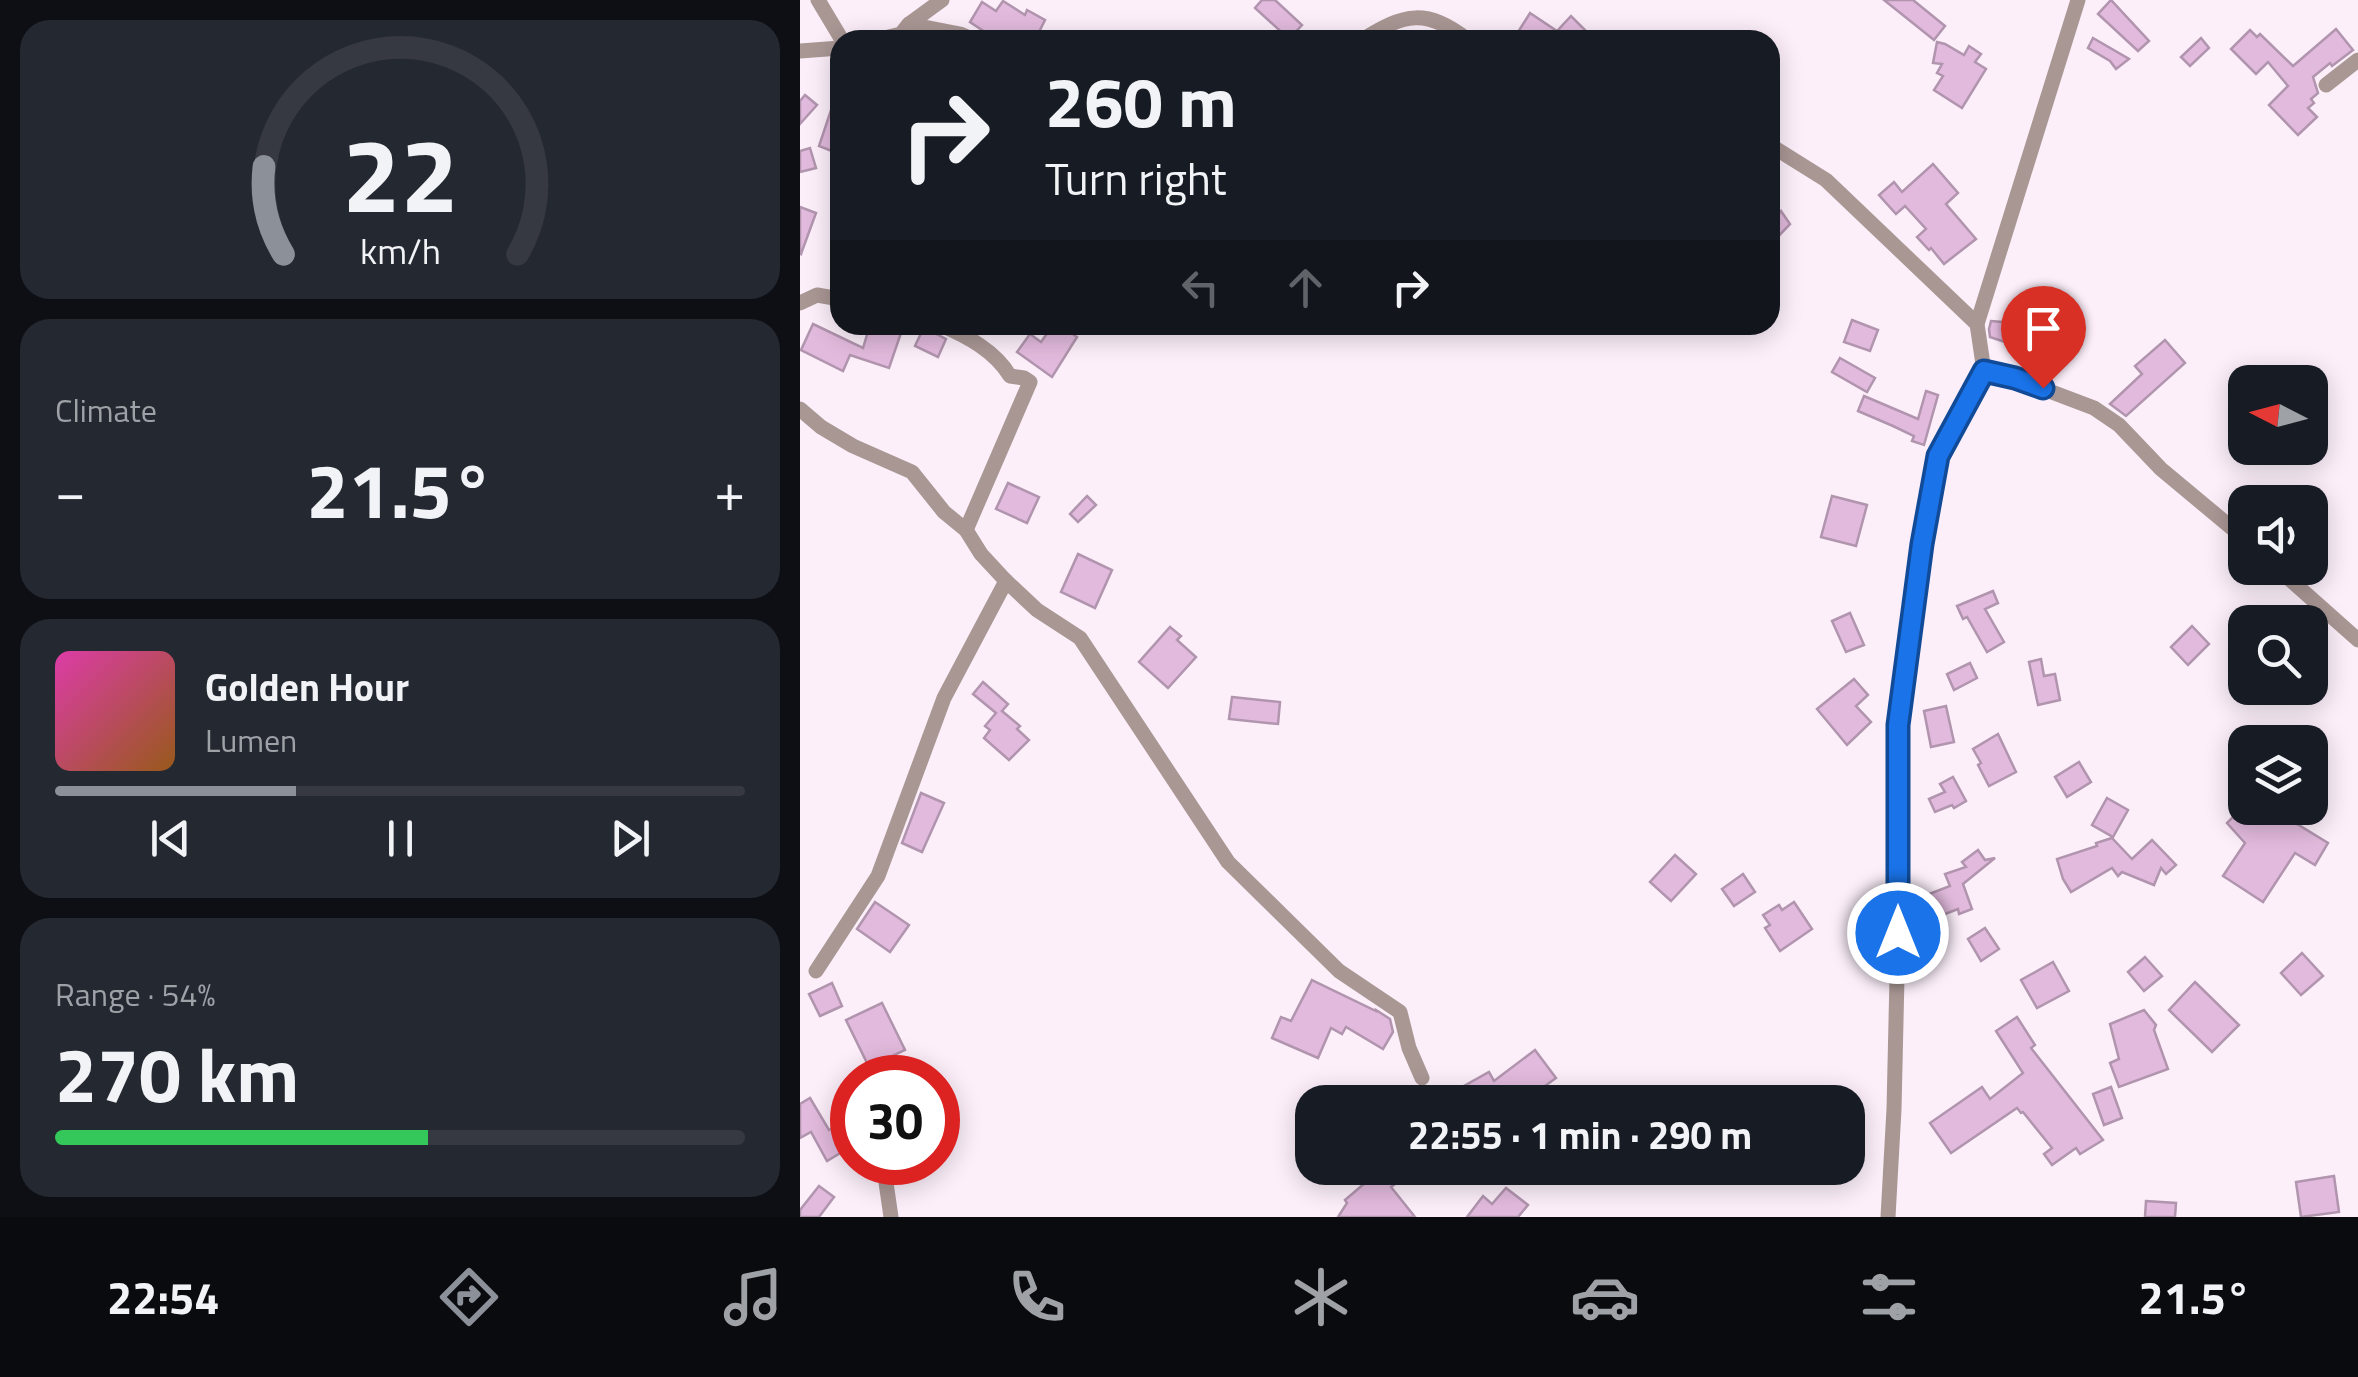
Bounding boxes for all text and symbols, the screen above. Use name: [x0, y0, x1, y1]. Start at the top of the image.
text: 260 m: [1045, 48, 1237, 154]
icon: right: [880, 70, 1010, 200]
text: 22: [342, 94, 458, 252]
text: Turn right: [1045, 144, 1227, 212]
text: km/h: [360, 223, 440, 278]
icon: left: [1173, 260, 1228, 315]
icon: ahead: [1278, 260, 1333, 315]
icon: right: [1383, 260, 1438, 315]
pin: [2001, 286, 2086, 389]
icon: arrive: [2016, 301, 2071, 356]
north arrow: [2228, 365, 2328, 465]
map controls: [2228, 365, 2328, 825]
text: Climate: [55, 386, 157, 434]
text: 21.5°: [306, 433, 494, 547]
text: −: [55, 449, 86, 532]
text: +: [714, 449, 745, 532]
button: sound: [2228, 485, 2328, 585]
button: search: [2228, 605, 2328, 705]
text: Golden Hour: [205, 658, 409, 716]
text: Lumen: [205, 716, 297, 764]
button: layers: [2228, 725, 2328, 825]
icon: previous: [143, 811, 198, 866]
icon: pause: [373, 811, 428, 866]
icon: next: [603, 811, 658, 866]
position arrow: [1846, 881, 1950, 985]
text: Range · 54%: [55, 970, 215, 1018]
text: 270 km: [55, 1017, 299, 1131]
speed limit sign: 30: [830, 1055, 960, 1185]
text: 22:55 · 1 min · 290 m: [1408, 1106, 1752, 1164]
icon: directions: [434, 1262, 504, 1332]
icon: music: [718, 1262, 788, 1332]
icon: phone: [1002, 1262, 1072, 1332]
icon: climate: [1286, 1262, 1356, 1332]
icon: car: [1570, 1262, 1640, 1332]
icon: filters: [1854, 1262, 1924, 1332]
text: 22:54: [107, 1263, 219, 1331]
text: 21.5°: [2139, 1263, 2251, 1331]

